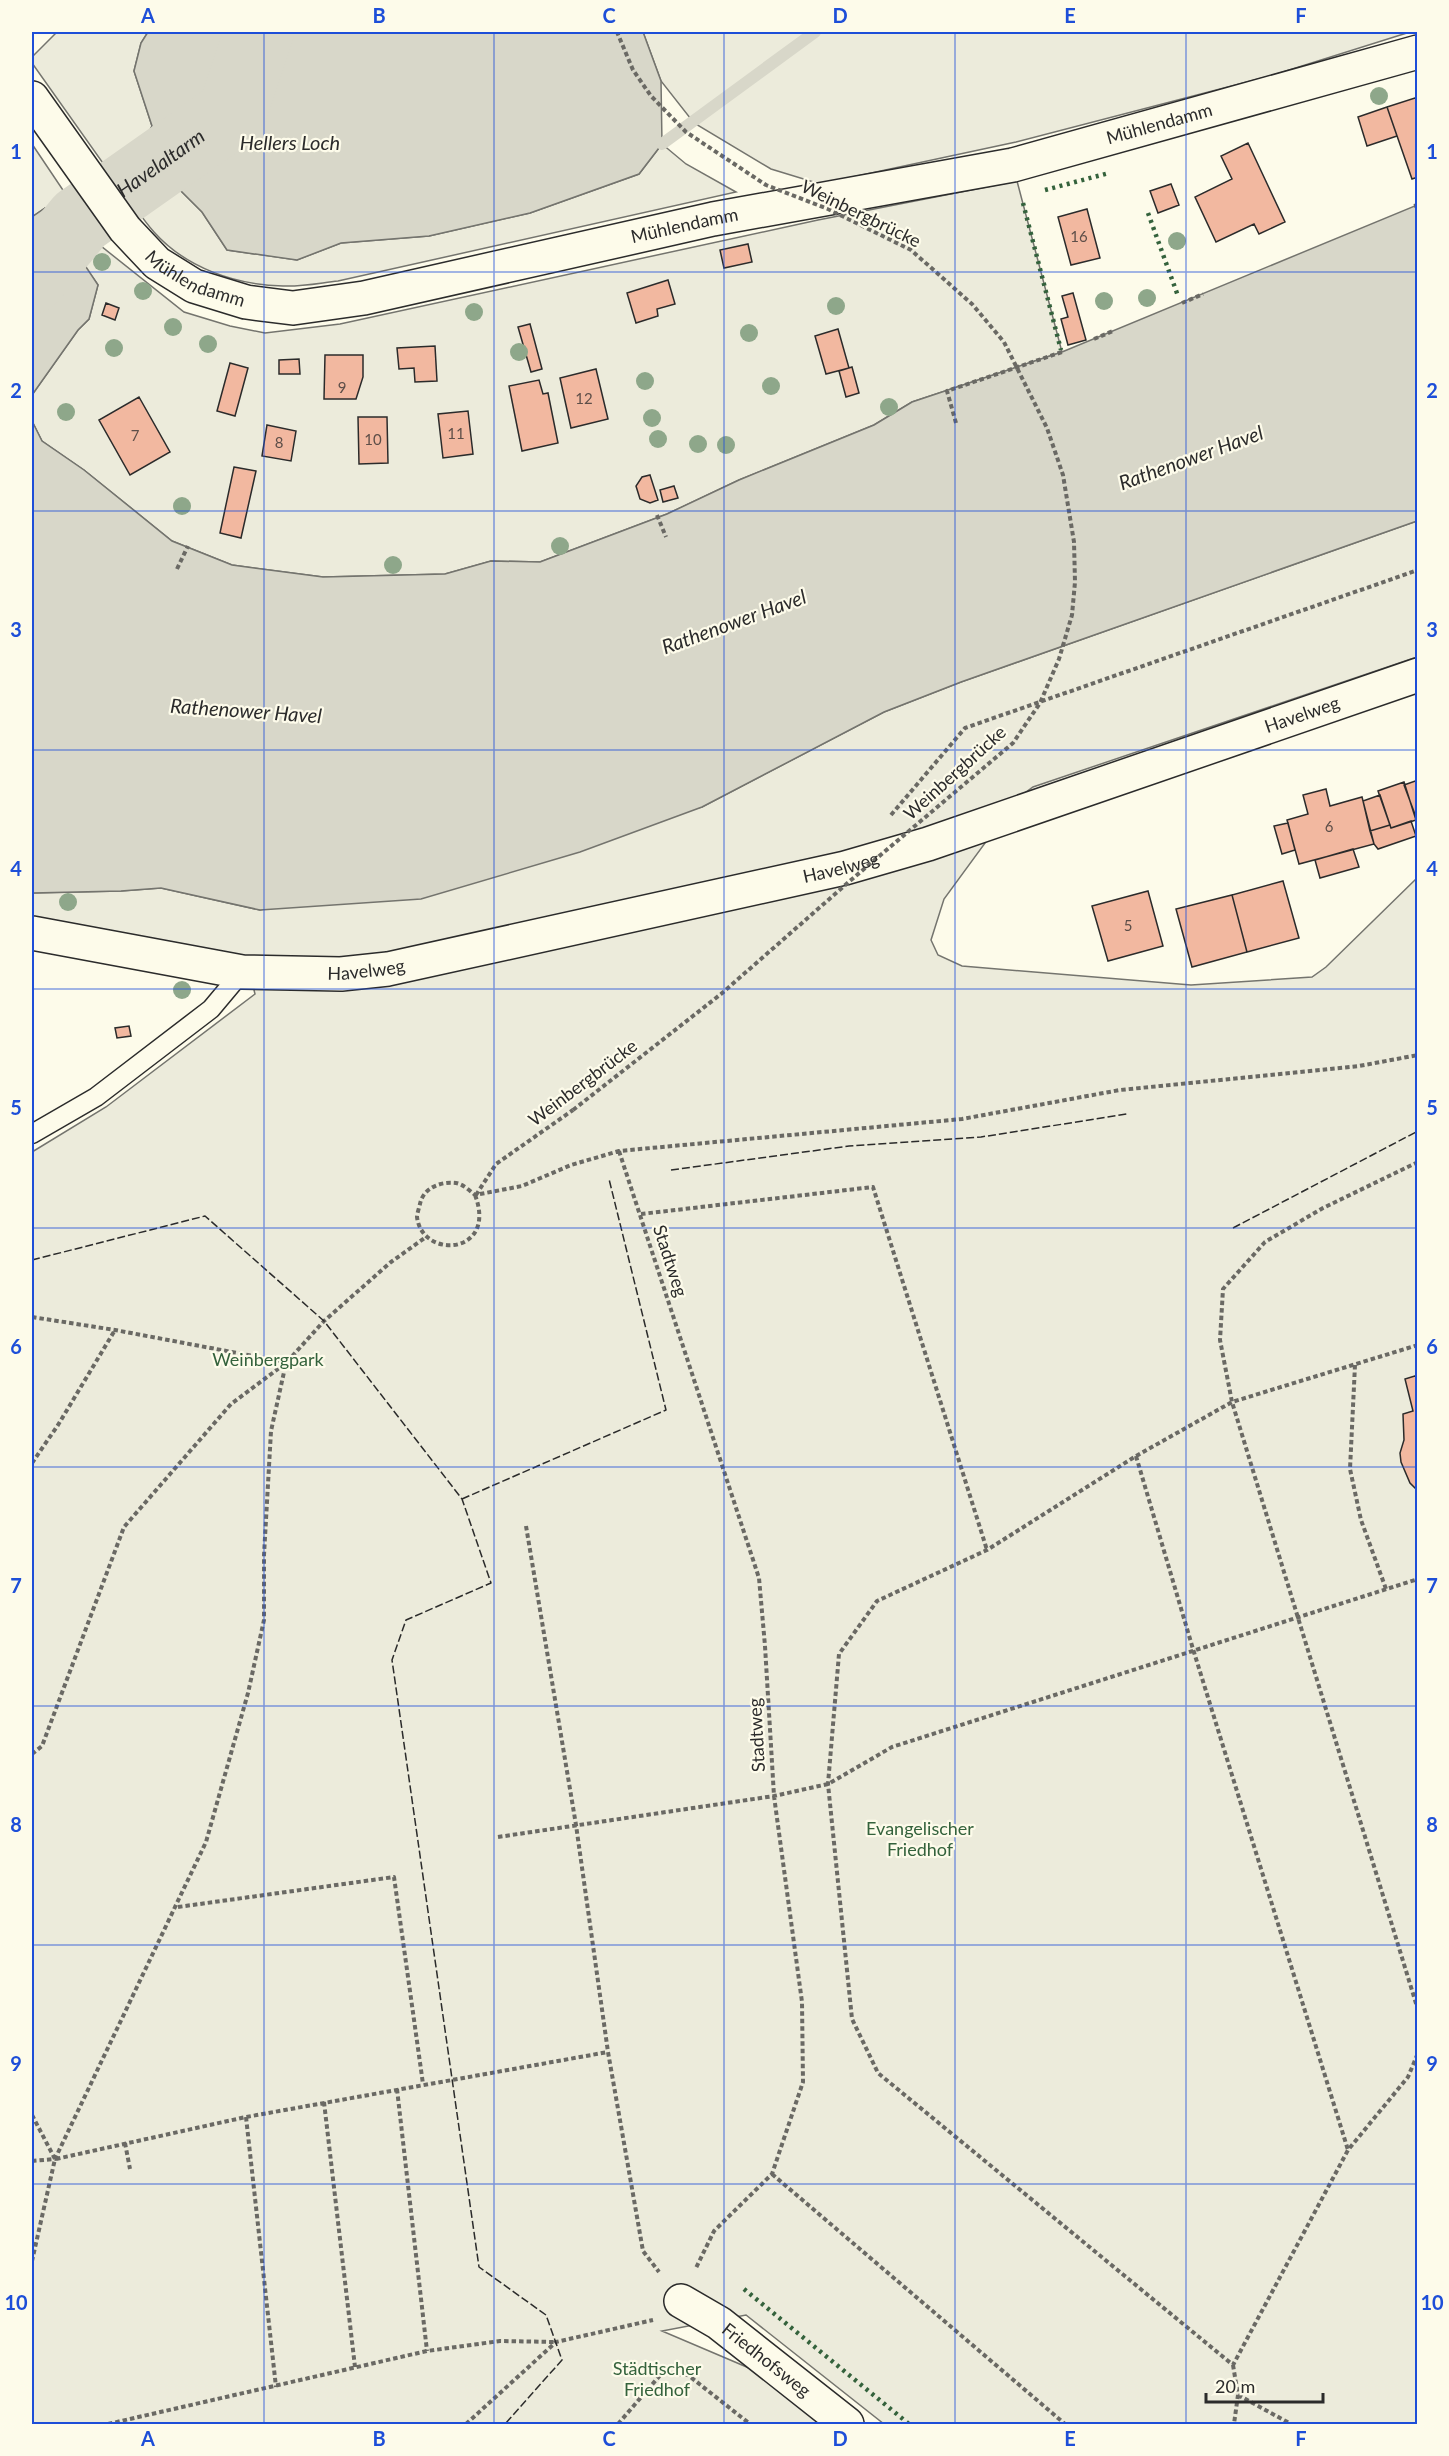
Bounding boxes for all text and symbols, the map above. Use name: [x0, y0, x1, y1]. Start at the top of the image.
text: A: [140, 3, 155, 27]
text: B: [372, 3, 386, 27]
text: C: [602, 3, 616, 27]
text: D: [832, 3, 848, 27]
text: E: [1064, 3, 1076, 27]
text: F: [1295, 3, 1307, 27]
street label: Mühlendamm: [1104, 98, 1215, 148]
water label: Havelaltarm: [112, 123, 209, 202]
water label: Hellers Loch: [240, 130, 340, 154]
text: 1: [10, 139, 22, 163]
text: 1: [1426, 139, 1438, 163]
street label: Weinbergbrücke: [798, 175, 925, 252]
street label: Mühlendamm: [629, 203, 740, 247]
house number: 16: [1070, 227, 1088, 245]
street label: Mühlendamm: [141, 245, 248, 311]
text: 2: [10, 378, 22, 402]
house number: 9: [338, 378, 346, 396]
text: 2: [1426, 378, 1438, 402]
house number: 12: [575, 389, 593, 407]
water label: Rathenower Havel: [1115, 420, 1267, 494]
house number: 11: [447, 424, 465, 442]
house number: 7: [131, 426, 140, 444]
house number: 10: [364, 430, 382, 448]
house number: 8: [275, 433, 283, 451]
water label: Rathenower Havel: [658, 584, 810, 658]
text: 3: [10, 617, 22, 641]
text: 3: [1426, 617, 1438, 641]
street label: Havelweg: [1261, 691, 1342, 737]
water label: Rathenower Havel: [169, 693, 323, 727]
street label: Weinbergbrücke: [899, 721, 1010, 824]
house number: 6: [1325, 817, 1334, 835]
street label: Havelweg: [801, 847, 881, 887]
text: 4: [10, 856, 22, 880]
text: 4: [1426, 856, 1438, 880]
house number: 5: [1124, 916, 1132, 934]
street label: Havelweg: [327, 954, 407, 984]
street label: Weinbergbrücke: [524, 1034, 641, 1130]
text: 5: [10, 1095, 22, 1119]
text: 5: [1426, 1095, 1438, 1119]
street label: Stadtweg: [649, 1222, 693, 1299]
text: 6: [10, 1334, 22, 1358]
text: 6: [1426, 1334, 1438, 1358]
park label: Weinbergpark: [212, 1348, 325, 1370]
text: 7: [10, 1573, 22, 1597]
text: 7: [1426, 1573, 1438, 1597]
street label: Stadtweg: [743, 1697, 769, 1773]
text: 8: [10, 1812, 22, 1836]
text: 8: [1426, 1812, 1438, 1836]
park label: Evangelischer Friedhof: [866, 1817, 974, 1860]
text: 9: [10, 2051, 22, 2075]
text: 9: [1426, 2051, 1438, 2075]
text: 10: [4, 2290, 28, 2314]
text: 10: [1420, 2290, 1444, 2314]
street label: Friedhofsweg: [718, 2318, 816, 2401]
park label: Städtischer Friedhof: [613, 2357, 702, 2400]
scale bar: [1206, 2366, 1323, 2404]
text: 20 m: [1215, 2375, 1255, 2397]
text: A: [140, 2426, 155, 2450]
text: B: [372, 2426, 386, 2450]
text: C: [602, 2426, 616, 2450]
text: D: [832, 2426, 848, 2450]
text: E: [1064, 2426, 1076, 2450]
text: F: [1295, 2426, 1307, 2450]

